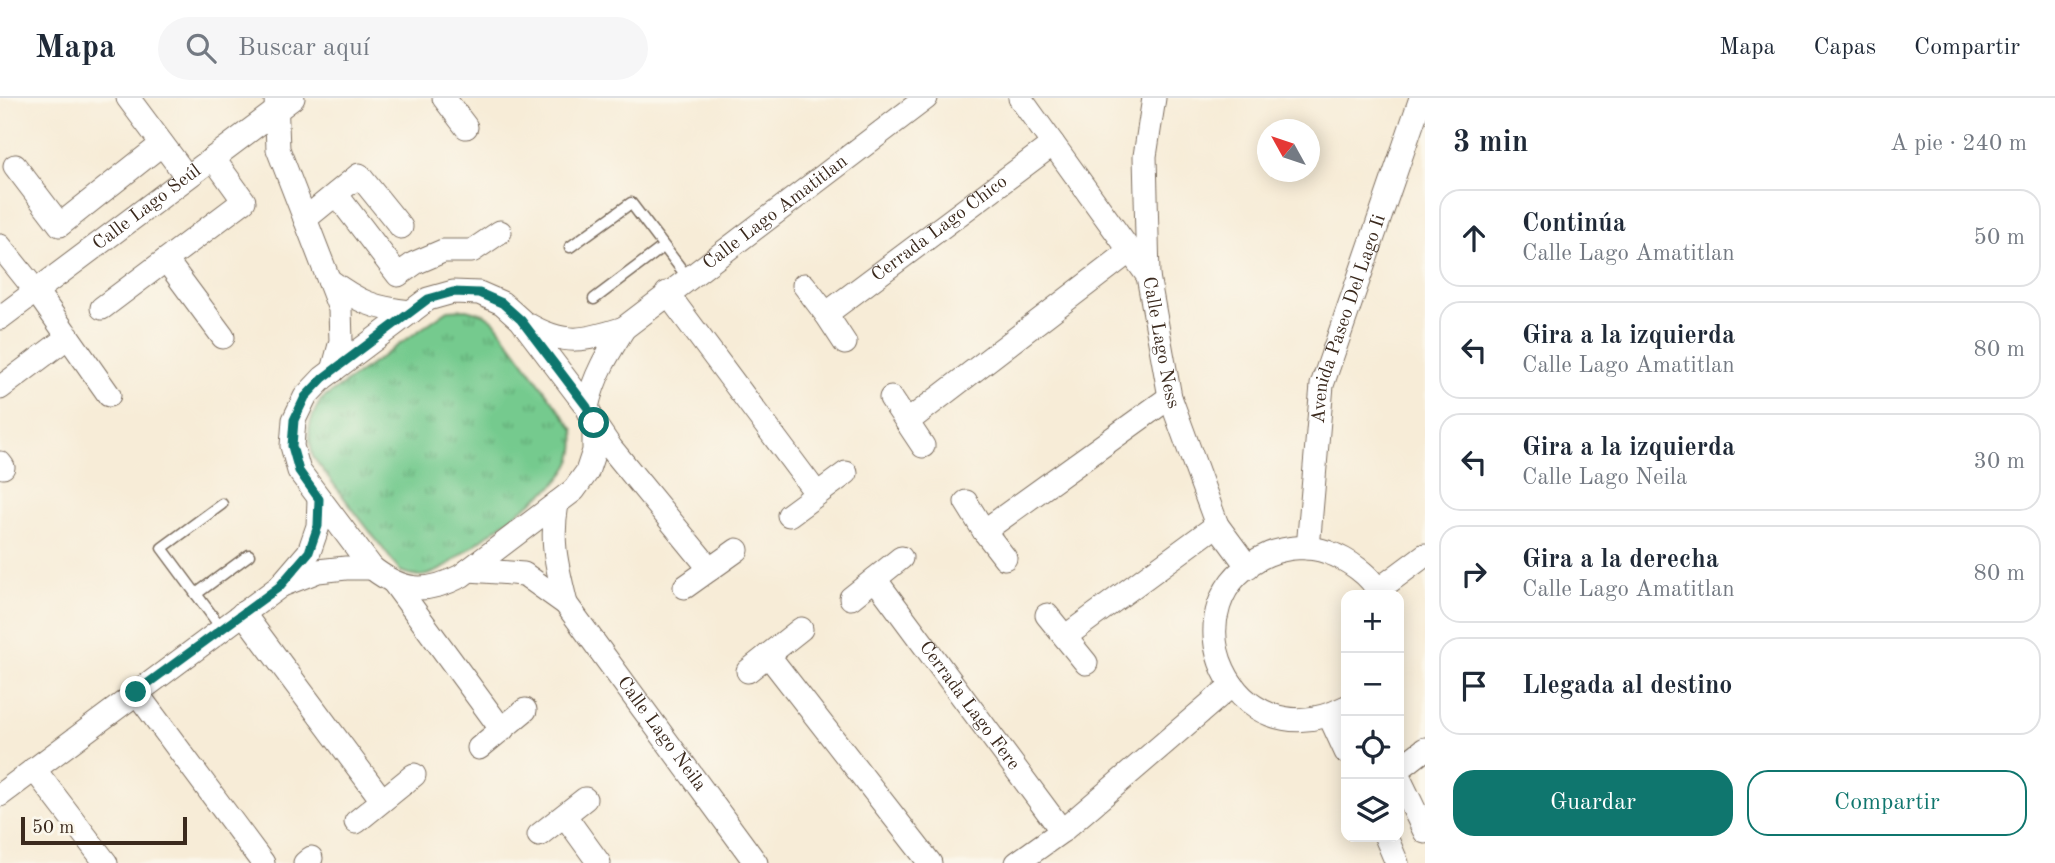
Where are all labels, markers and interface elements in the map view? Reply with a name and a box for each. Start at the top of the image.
search box [158,17,648,80]
icon: search [182,29,220,67]
text: Mapa [35,32,116,65]
text: Buscar aquí [238,35,370,61]
text: Mapa [1719,36,1775,60]
text: Capas [1813,36,1876,60]
text: Compartir [1914,36,2020,60]
north arrow [1257,119,1320,182]
text: 3 min [1453,128,1528,158]
text: A pie · 240 m [1890,132,2027,155]
street label: Calle Lago Amatitlan [700,152,851,274]
street label: Calle Lago Seúl [90,161,205,254]
street label: Cerrada Lago Chico [868,172,1011,286]
text: Continúa [1522,211,1626,237]
street label: Avenida Paseo Del Lago Ii [1309,212,1390,424]
icon: ahead [1455,219,1493,257]
text: 50 m [1974,226,2025,249]
text: Calle Lago Amatitlan [1522,242,1735,265]
street label: Calle Lago Ness [1139,275,1183,411]
text: Gira a la izquierda [1522,323,1735,349]
icon: left [1455,331,1493,369]
text: 80 m [1974,338,2025,361]
text: Calle Lago Amatitlan [1522,354,1735,377]
route start [578,407,609,438]
text: Gira a la izquierda [1522,435,1735,461]
icon: left [1455,443,1493,481]
text: 30 m [1974,450,2025,473]
text: Calle Lago Neila [1522,466,1687,489]
text: Gira a la derecha [1522,547,1719,573]
icon: right [1455,555,1493,593]
text: 80 m [1974,562,2025,585]
text: Calle Lago Amatitlan [1522,578,1735,601]
map controls [1341,590,1404,842]
button: + [1341,590,1404,653]
street label: Cerrada Lago Fere [915,638,1023,774]
button: − [1341,653,1404,716]
icon: arrive [1455,667,1493,705]
street label: Calle Lago Neila [613,673,710,795]
text: Llegada al destino [1522,673,1732,699]
route end [120,676,151,707]
button: locate [1341,716,1404,779]
button: Guardar [1453,770,1733,836]
button: Compartir [1747,770,2027,836]
button: layers [1341,779,1404,842]
scale bar [21,814,187,846]
text: 50 m [32,819,74,838]

